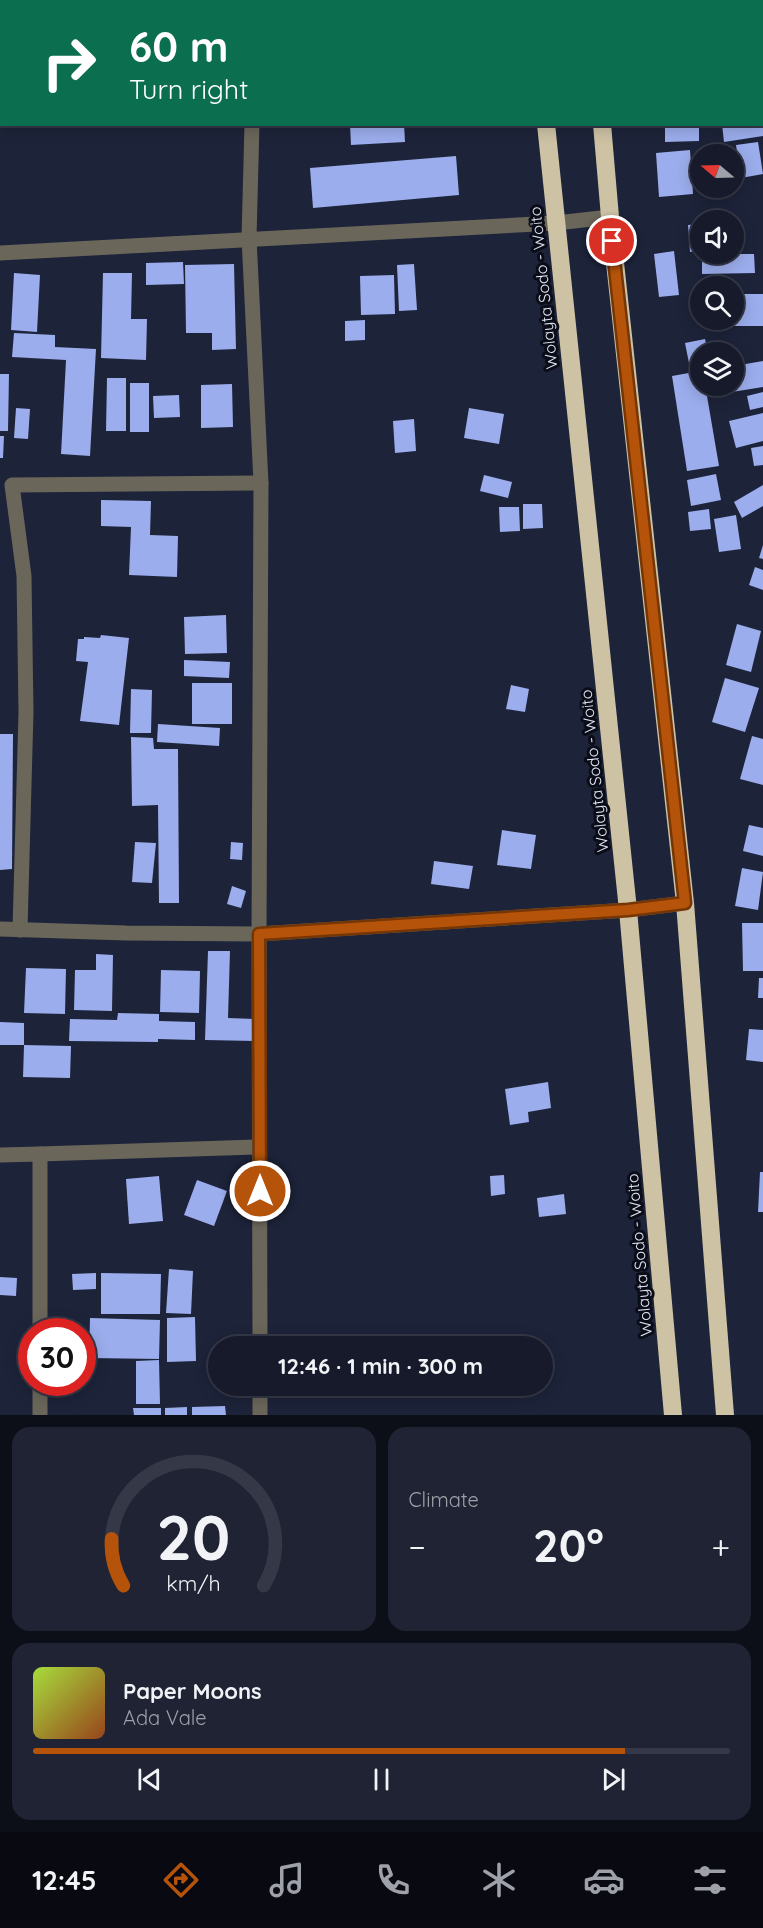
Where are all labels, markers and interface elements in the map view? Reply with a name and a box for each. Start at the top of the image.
text: 60 m [129,20,229,73]
icon: right [30,24,108,102]
text: Turn right [129,72,248,106]
north arrow [690,144,744,198]
map controls [690,144,744,396]
street label: Wolayta Sodo - Woito [525,206,561,370]
button: sound [690,210,744,264]
pin [586,215,637,266]
icon: arrive [595,224,628,257]
button: search [690,276,744,330]
button: layers [690,342,744,396]
street label: Wolayta Sodo - Woito [576,689,612,853]
position arrow [228,1159,292,1223]
street label: Wolayta Sodo - Woito [622,1173,656,1337]
speed limit sign: 30 [18,1318,96,1396]
text: 12:46 · 1 min · 300 m [278,1352,483,1380]
text: Climate [409,1487,479,1512]
text: 20 [157,1498,231,1576]
text: 20° [533,1517,604,1573]
text: − [409,1526,426,1567]
text: + [711,1526,730,1567]
text: km/h [167,1570,221,1596]
text: Paper Moons [123,1677,262,1705]
text: Ada Vale [123,1705,207,1730]
icon: previous [133,1763,166,1796]
icon: pause [365,1763,398,1796]
icon: next [597,1763,630,1796]
icon: directions [160,1859,202,1901]
icon: music [266,1859,308,1901]
icon: phone [372,1859,414,1901]
icon: climate [478,1859,520,1901]
icon: car [583,1859,625,1901]
icon: filters [689,1859,731,1901]
text: 12:45 [32,1863,97,1897]

